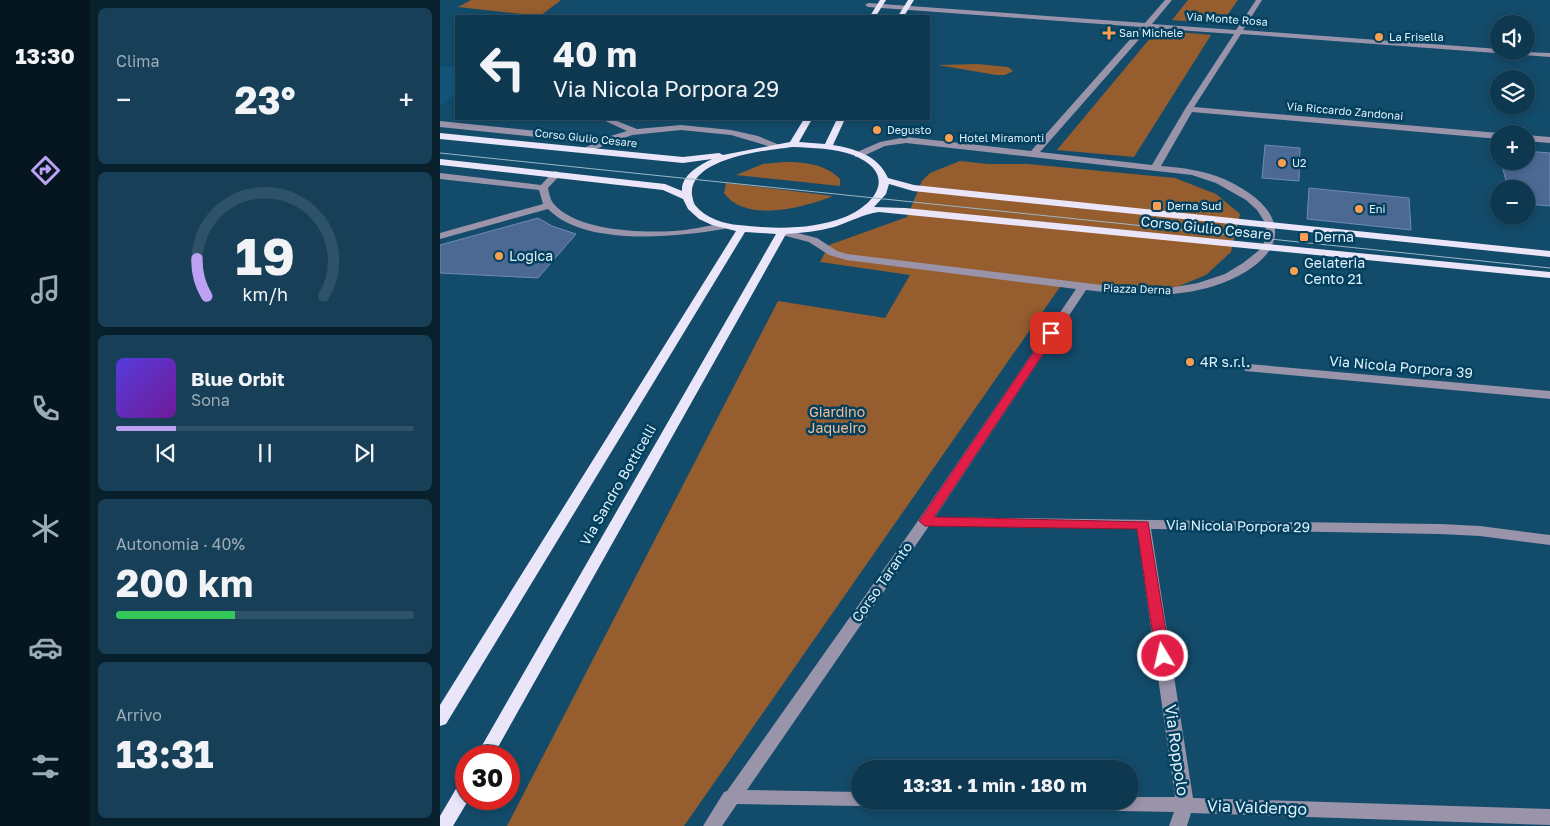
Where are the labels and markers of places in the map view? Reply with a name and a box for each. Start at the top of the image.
place label: San Michele [1119,26,1183,39]
marker: San Michele [1103,27,1115,39]
place label: La Frisella [1389,30,1444,43]
marker: La Frisella [1373,31,1385,43]
place label: Degusto [887,123,932,136]
marker: Degusto [871,124,883,136]
place label: Hotel Miramonti [959,131,1044,144]
marker: Hotel Miramonti [943,132,955,144]
place label: U2 [1292,156,1306,169]
marker: U2 [1276,157,1288,169]
place label: Derna Sud [1167,199,1222,212]
marker: Derna Sud [1151,200,1163,212]
place label: Eni [1369,202,1385,215]
marker: Eni [1353,203,1365,215]
place label: Derna [1314,228,1354,245]
marker: Derna [1298,231,1310,243]
place label: Logica [509,247,553,264]
marker: Logica [493,250,505,262]
place label: Gelateria Cento 21 [1304,254,1365,287]
marker: Gelateria Cento 21 [1288,265,1300,277]
pin [1030,312,1072,354]
place label: 4R s.r.l. [1200,353,1250,370]
marker: 4R s.r.l. [1184,356,1196,368]

